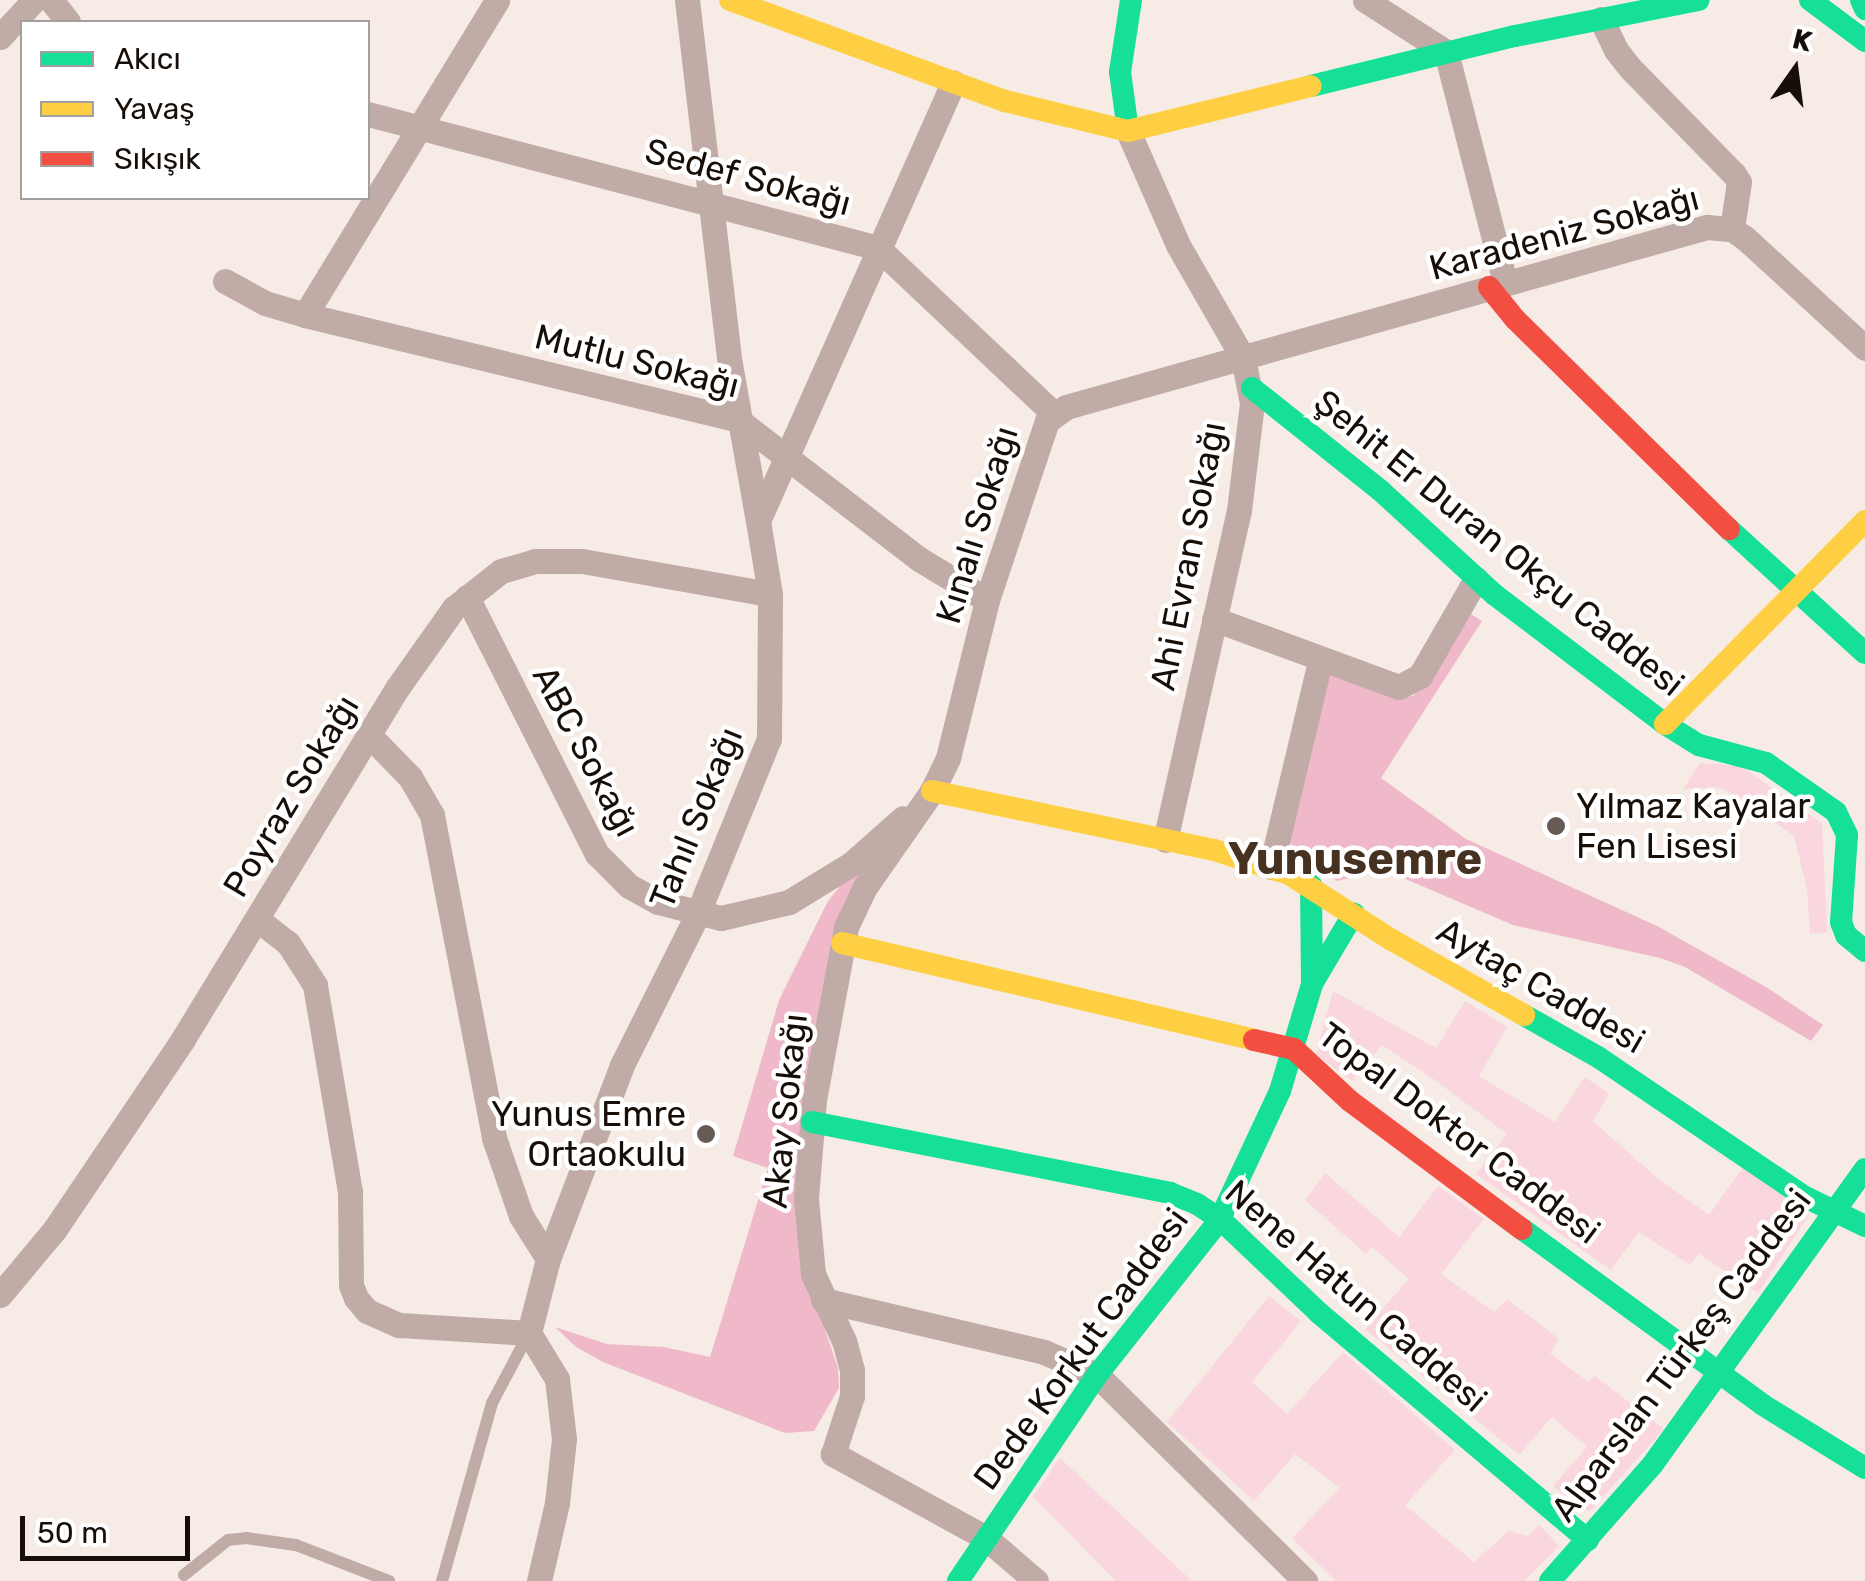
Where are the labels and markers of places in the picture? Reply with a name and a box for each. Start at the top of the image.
place label: Yılmaz Kayalar Fen Lisesi [1576,785,1811,867]
marker: Yılmaz Kayalar Fen Lisesi [1545,815,1567,837]
place label: Yunus Emre Ortaokulu [491,1093,686,1175]
marker: Yunus Emre Ortaokulu [695,1123,717,1145]

